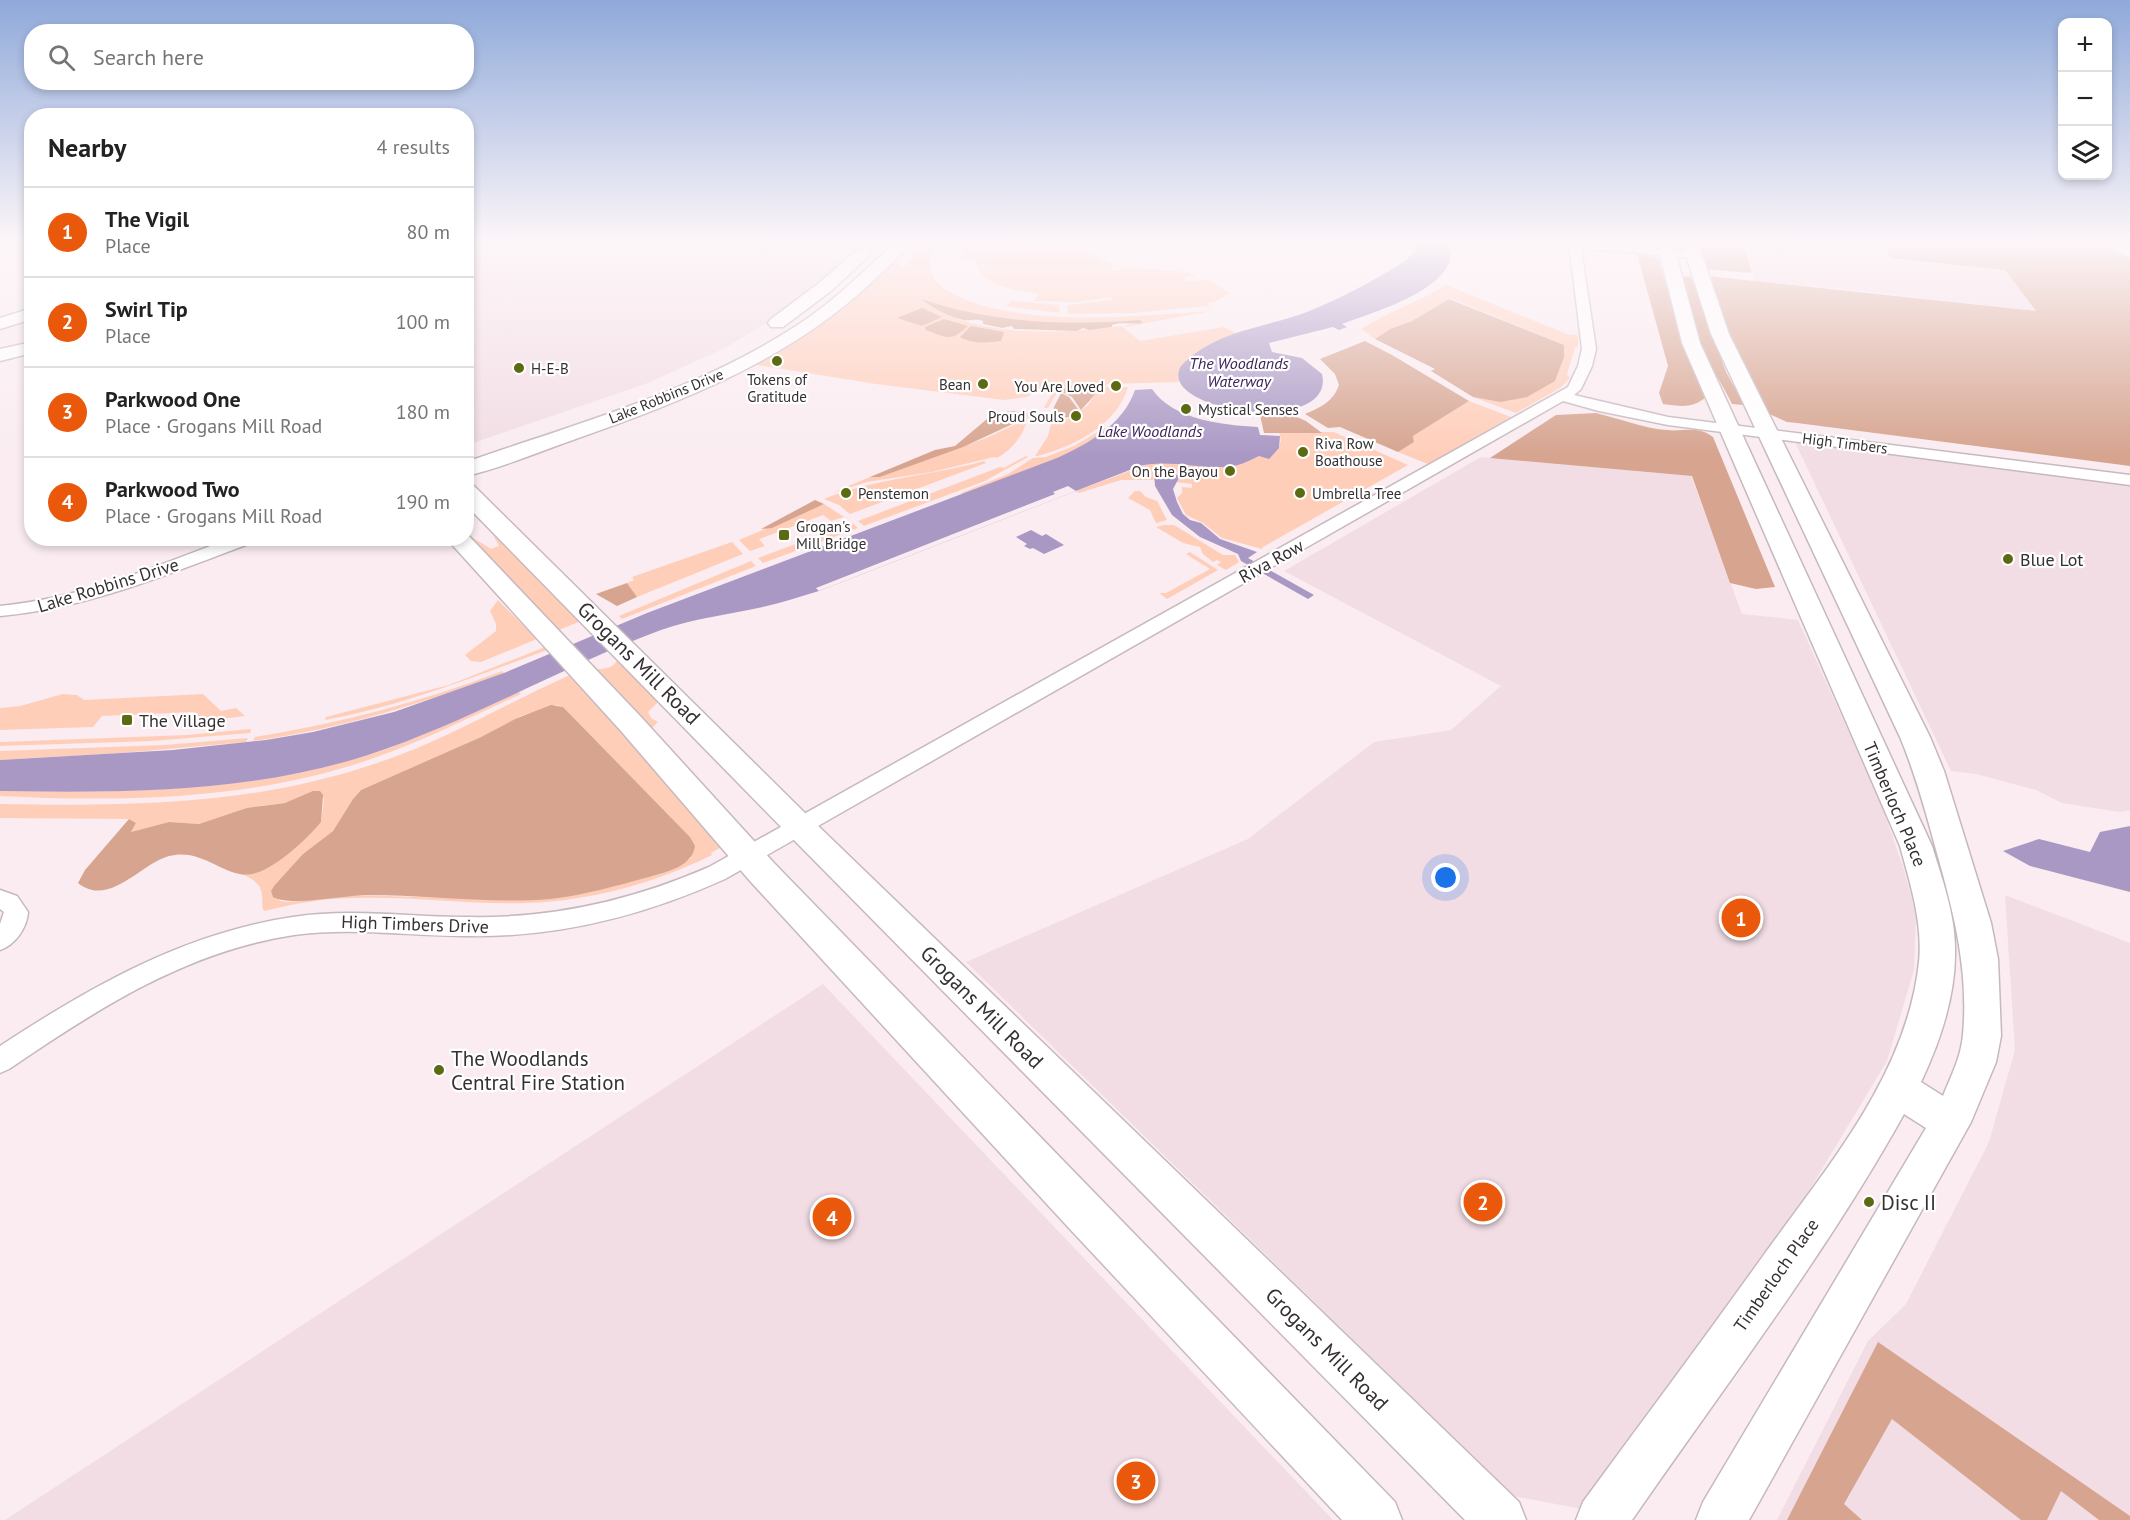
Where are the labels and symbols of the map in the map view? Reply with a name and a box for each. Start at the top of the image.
water label: The Woodlands Waterway [1189,353,1289,391]
marker: Tokens of Gratitude [770,354,784,368]
place label: H-E-B [531,359,569,378]
marker: H-E-B [512,361,526,375]
street label: Lake Robbins Drive [606,364,726,428]
place label: Tokens of Gratitude [747,370,808,406]
place label: Bean [939,375,971,394]
marker: Bean [976,377,990,391]
place label: You Are Loved [1014,377,1104,396]
marker: You Are Loved [1109,379,1123,393]
place label: Mystical Senses [1198,400,1299,419]
marker: Mystical Senses [1179,402,1193,416]
place label: Proud Souls [988,407,1064,426]
marker: Proud Souls [1069,409,1083,423]
water label: Lake Woodlands [1098,421,1203,441]
street label: High Timbers [1801,428,1889,458]
place label: Riva Row Boathouse [1315,434,1383,470]
marker: Riva Row Boathouse [1296,445,1310,459]
place label: On the Bayou [1131,462,1218,481]
marker: On the Bayou [1223,464,1237,478]
place label: Penstemon [858,484,929,503]
place label: Umbrella Tree [1312,484,1401,503]
marker: Penstemon [839,486,853,500]
marker: Umbrella Tree [1293,486,1307,500]
place label: Grogan's Mill Bridge [796,517,866,553]
marker: Grogan's Mill Bridge [777,528,791,542]
street label: Riva Row [1235,533,1308,588]
place label: Blue Lot [2020,548,2083,571]
marker: Blue Lot [2001,552,2015,566]
street label: Lake Robbins Drive [35,553,181,617]
street label: Grogans Mill Road [572,596,706,730]
place label: The Village [139,709,226,732]
marker: The Village [120,713,134,727]
street label: Timberloch Place [1858,738,1932,870]
your location [1431,863,1460,892]
pin: 1 [1722,896,1760,940]
street label: High Timbers Drive [341,910,489,938]
street label: Grogans Mill Road [915,940,1049,1074]
place label: The Woodlands Central Fire Station [451,1045,625,1096]
marker: The Woodlands Central Fire Station [432,1063,446,1077]
pin: 2 [1464,1180,1502,1224]
place label: Disc II [1881,1189,1936,1216]
pin: 4 [812,1194,852,1240]
marker: Disc II [1862,1195,1876,1209]
street label: Timberloch Place [1728,1214,1824,1336]
street label: Grogans Mill Road [1260,1282,1394,1416]
pin: 3 [1116,1458,1156,1504]

